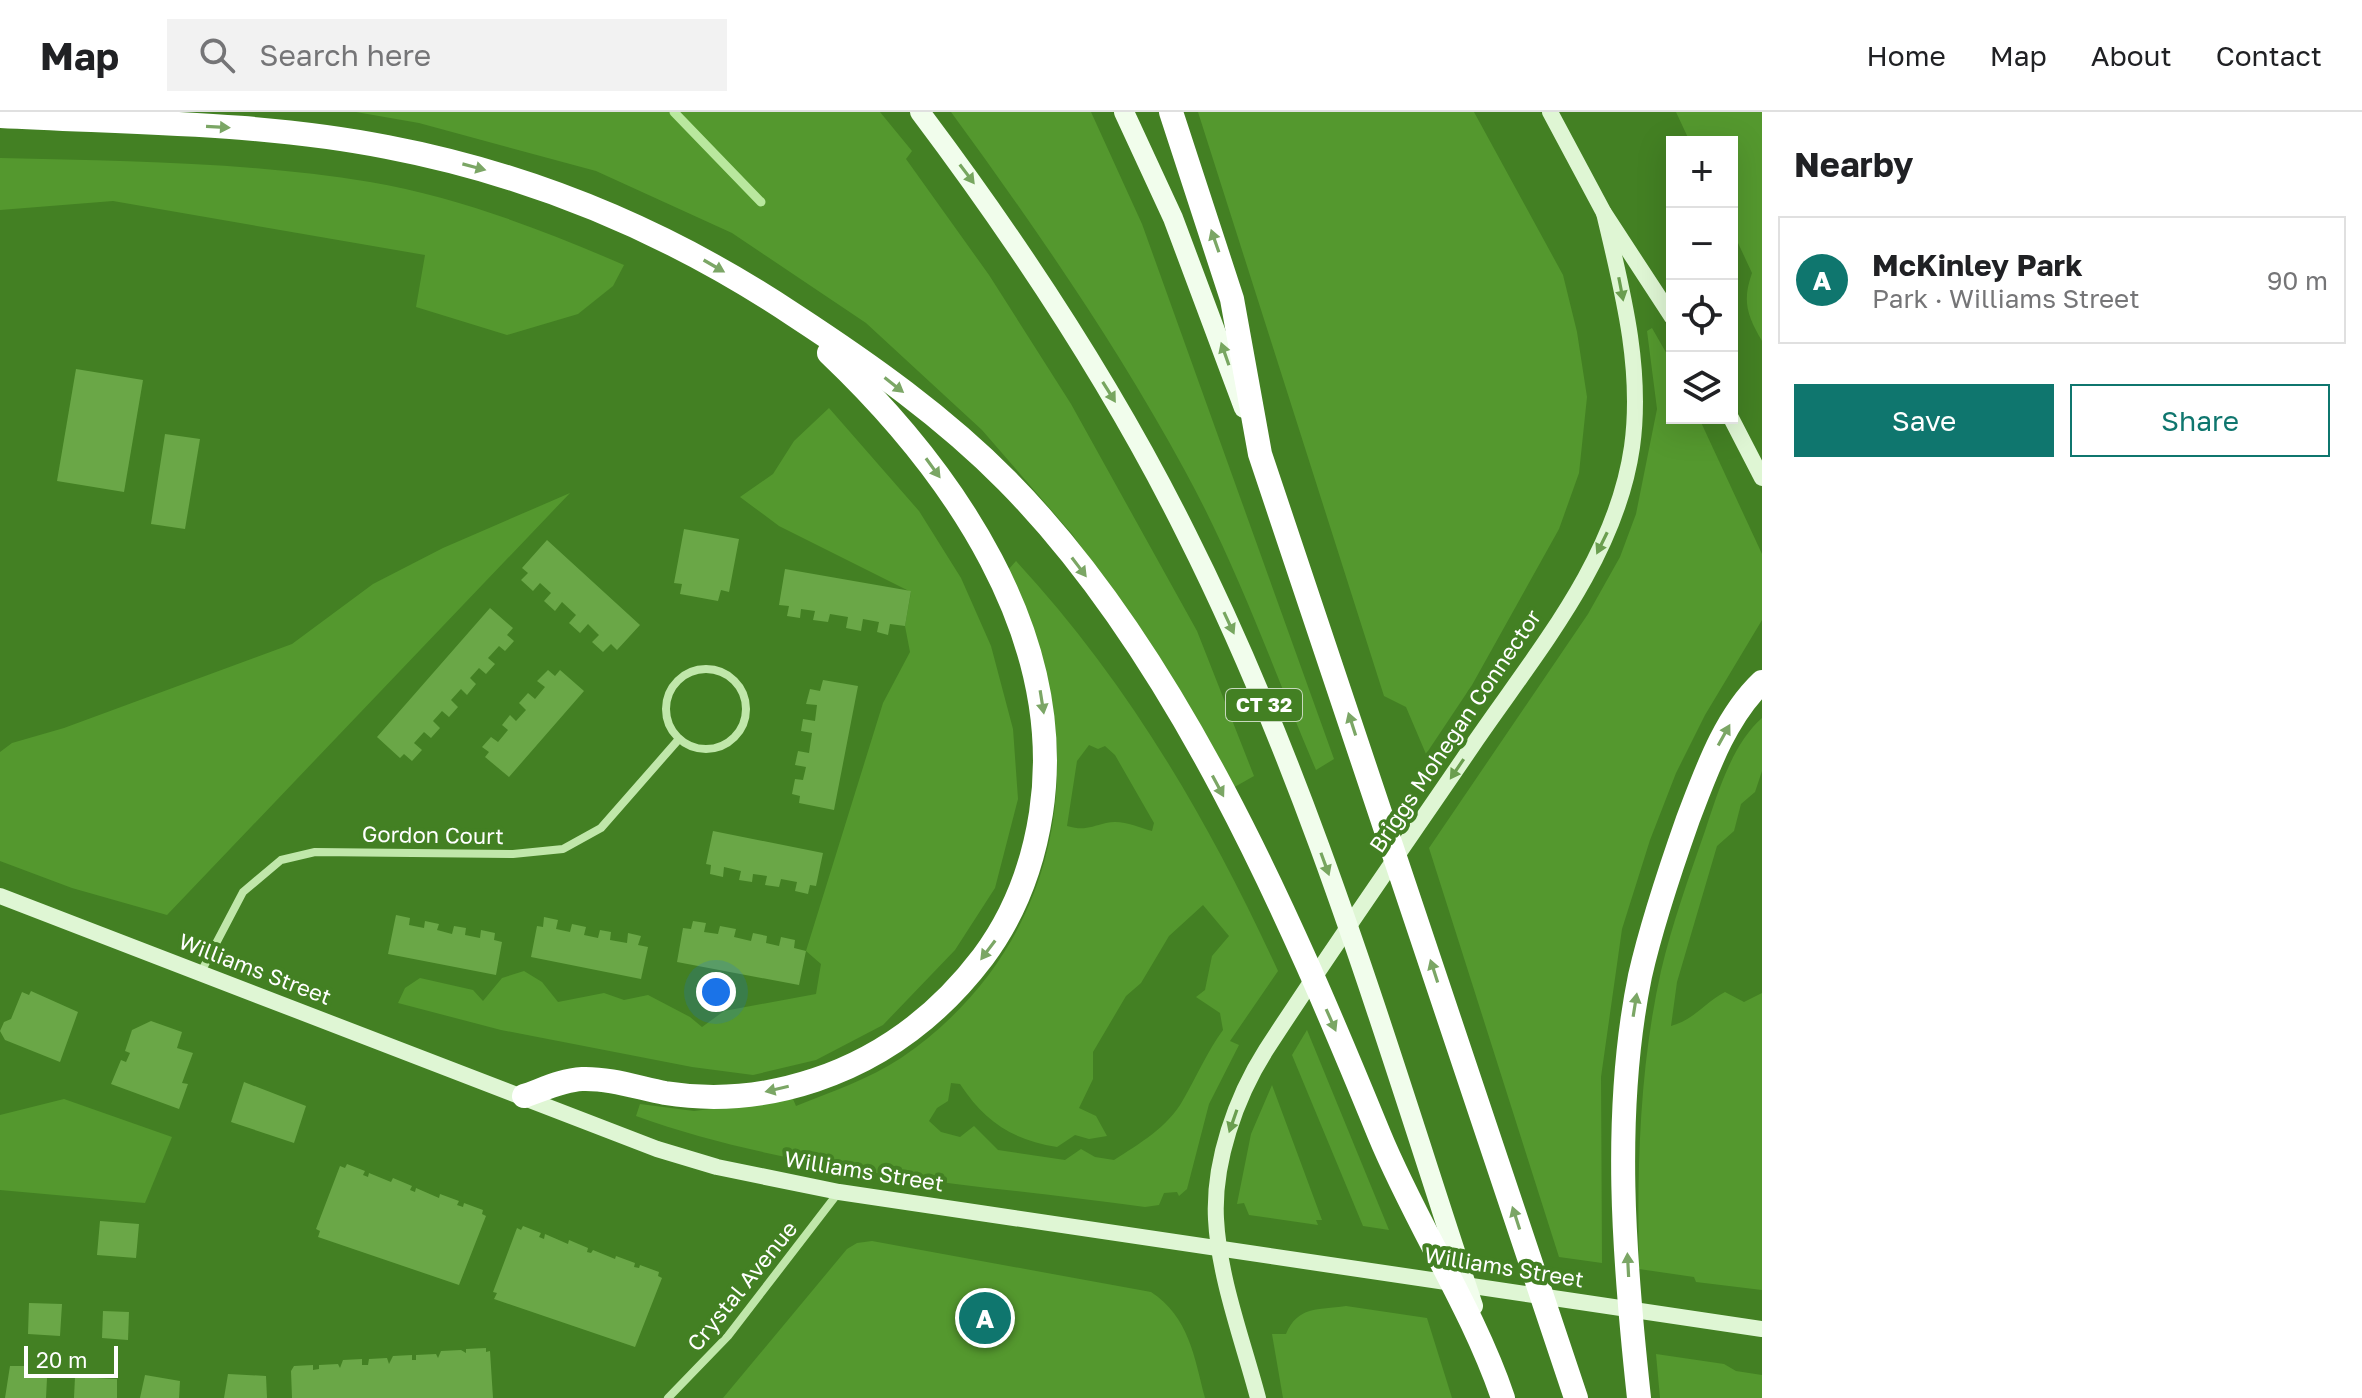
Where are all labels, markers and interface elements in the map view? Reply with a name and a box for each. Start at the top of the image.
search box [167,19,727,91]
text: Map [40,33,119,78]
icon: search [195,33,239,77]
text: Search here [259,37,431,73]
text: Home [1867,39,1946,72]
text: Map [1990,39,2047,72]
text: About [2091,39,2172,72]
text: Contact [2216,39,2322,72]
one-way arrow [206,121,231,134]
map controls [1666,136,1738,424]
button: + [1666,136,1738,208]
text: Nearby [1794,144,1914,184]
one-way arrow [463,161,487,174]
one-way arrow [959,164,975,185]
button: − [1666,208,1738,280]
one-way arrow [1208,229,1220,253]
text: McKinley Park [1872,247,2083,283]
one-way arrow [703,259,725,273]
text: A [1813,265,1831,296]
text: 90 m [2267,265,2328,296]
one-way arrow [1616,277,1628,302]
button: locate [1666,280,1738,352]
text: Park · Williams Street [1872,283,2140,314]
one-way arrow [1218,341,1230,365]
button: layers [1666,352,1738,424]
one-way arrow [884,377,905,393]
one-way arrow [1102,381,1116,403]
button: Save [1794,384,2054,457]
button: Share [2070,384,2330,457]
one-way arrow [925,458,941,478]
one-way arrow [1596,532,1609,555]
one-way arrow [1071,557,1087,577]
street label: Briggs Mohegan Connector [1363,604,1546,857]
one-way arrow [1222,611,1235,635]
road number: CT 32 [1226,689,1302,721]
one-way arrow [1036,690,1048,715]
one-way arrow [1345,712,1358,736]
one-way arrow [1717,724,1731,746]
one-way arrow [1449,758,1464,779]
one-way arrow [1211,775,1225,797]
street label: Gordon Court [362,820,504,849]
one-way arrow [1319,852,1331,876]
street label: Williams Street [175,927,335,1010]
one-way arrow [980,940,996,960]
one-way arrow [1428,959,1440,983]
your location [696,972,736,1012]
one-way arrow [1630,992,1642,1017]
one-way arrow [1324,1008,1338,1032]
one-way arrow [764,1084,789,1096]
one-way arrow [1227,1109,1239,1133]
street label: Williams Street [782,1145,946,1196]
one-way arrow [1510,1205,1522,1229]
street label: Crystal Avenue [681,1215,802,1356]
street label: Williams Street [1422,1241,1586,1292]
one-way arrow [1621,1251,1634,1277]
pin: A [959,1288,1011,1348]
scale bar [24,1342,118,1378]
text: 20 m [36,1346,87,1373]

